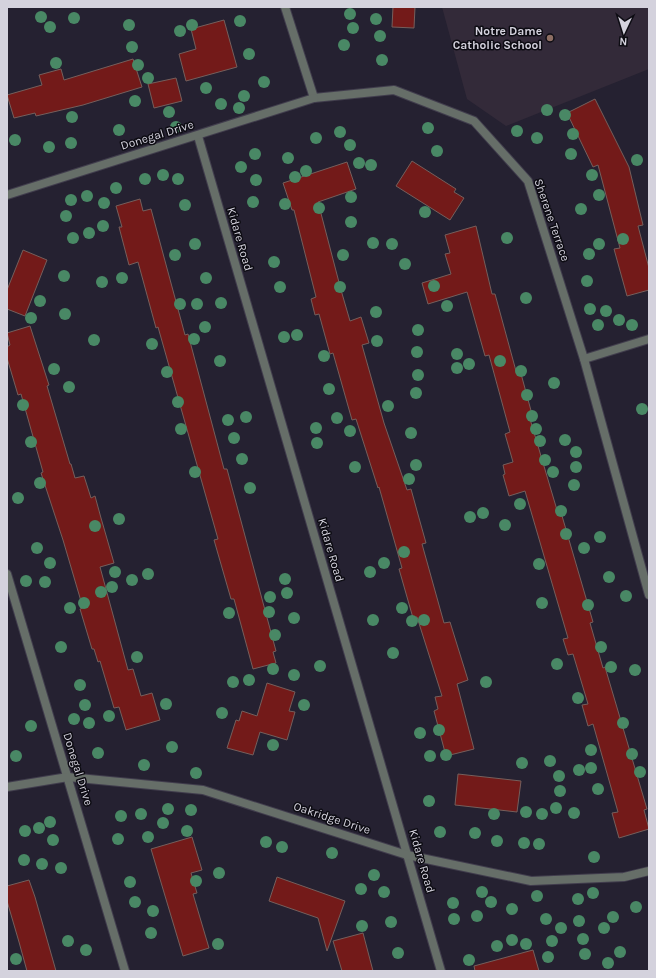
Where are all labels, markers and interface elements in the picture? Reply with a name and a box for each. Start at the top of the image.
north arrow [604,12,644,52]
place label: Notre Dame Catholic School [453,24,542,52]
marker: Notre Dame Catholic School [545,33,555,43]
text: N [619,35,628,48]
street label: Donegal Drive [119,117,195,153]
street label: Sherene Terrace [531,177,573,263]
street label: Kidare Road [224,206,256,272]
street label: Kidare Road [315,517,347,583]
street label: Donegal Drive [60,731,96,807]
street label: Oakridge Drive [292,799,372,837]
street label: Kidare Road [406,828,438,894]

